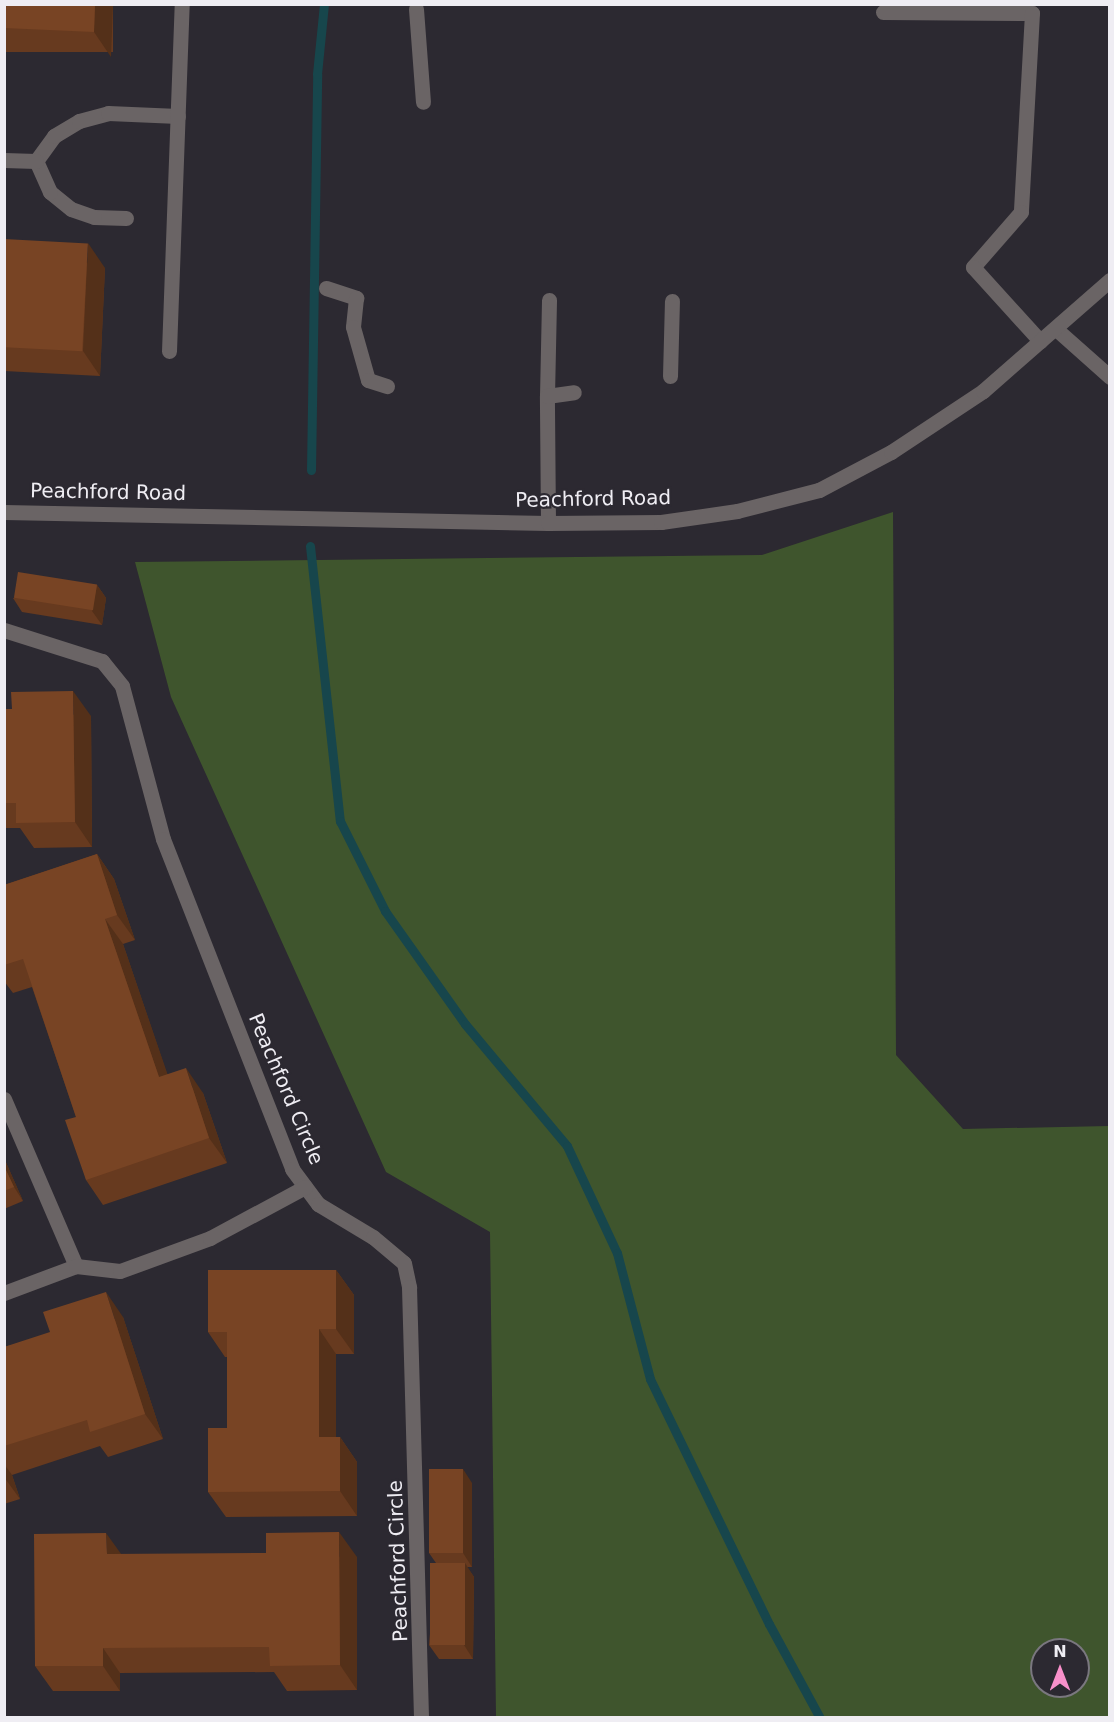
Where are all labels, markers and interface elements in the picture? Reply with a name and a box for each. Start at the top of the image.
street label: Peachford Road [30,479,186,505]
street label: Peachford Road [515,486,671,512]
street label: Peachford Circle [243,1010,329,1168]
street label: Peachford Circle [383,1480,413,1642]
north arrow [1030,1638,1090,1698]
text: N [1053,1642,1067,1661]

